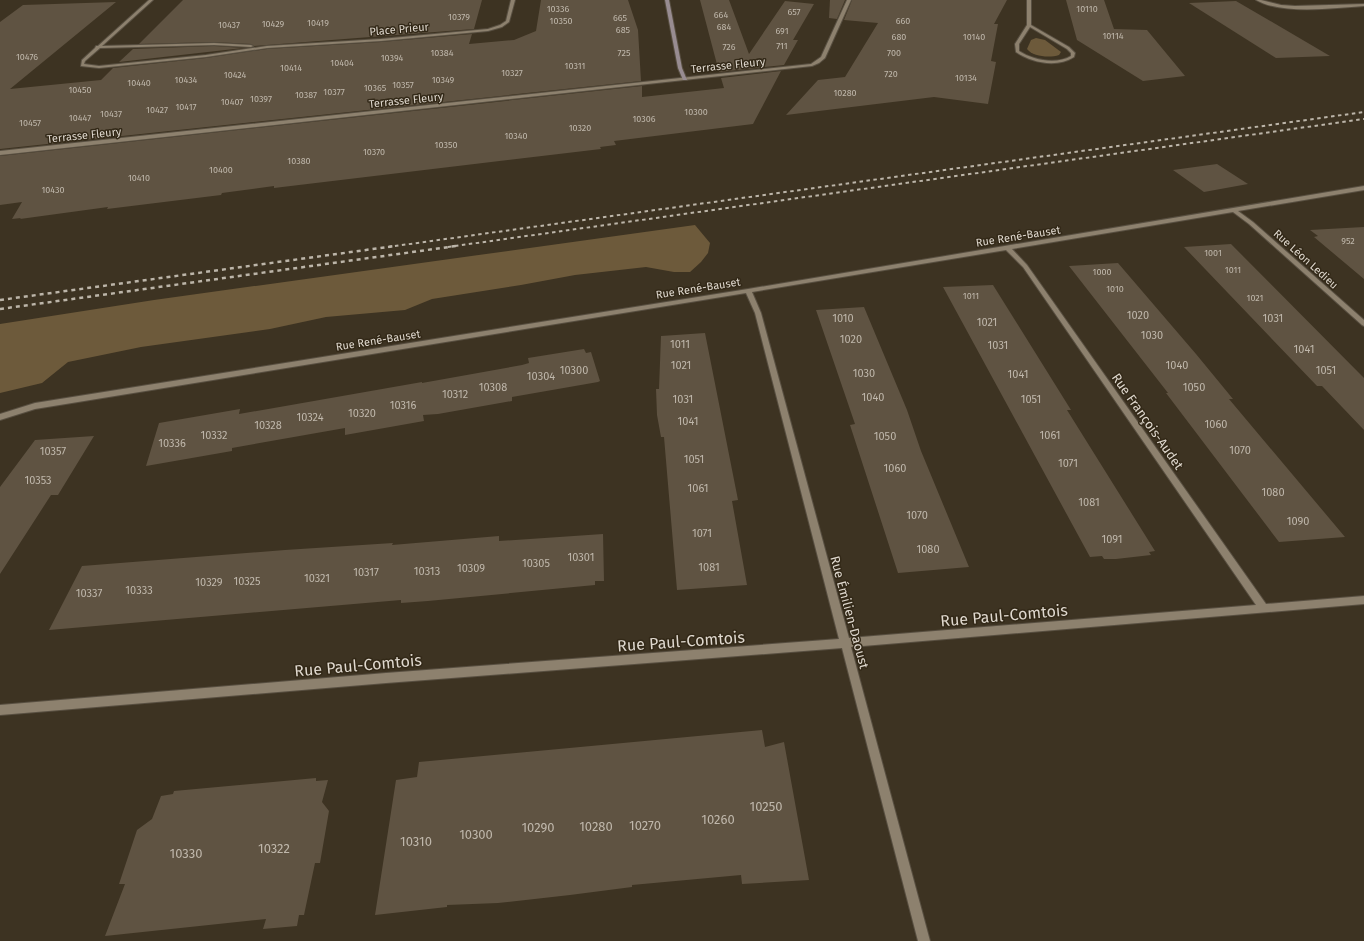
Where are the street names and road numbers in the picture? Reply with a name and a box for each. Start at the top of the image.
street label: Place Prieur [369,20,430,39]
street label: Terrasse Fleury [690,55,766,76]
street label: Terrasse Fleury [368,90,444,111]
street label: Terrasse Fleury [46,125,122,146]
street label: Rue René-Bauset [975,223,1061,250]
street label: Rue Léon Ledieu [1271,227,1341,292]
street label: Rue René-Bauset [655,275,741,302]
street label: Rue René-Bauset [335,327,421,354]
street label: Rue François-Audet [1109,370,1187,473]
street label: Rue Émilien-Daoust [827,554,872,671]
street label: Rue Paul-Comtois [939,600,1069,631]
street label: Rue Paul-Comtois [617,628,746,655]
street label: Rue Paul-Comtois [293,650,423,681]

